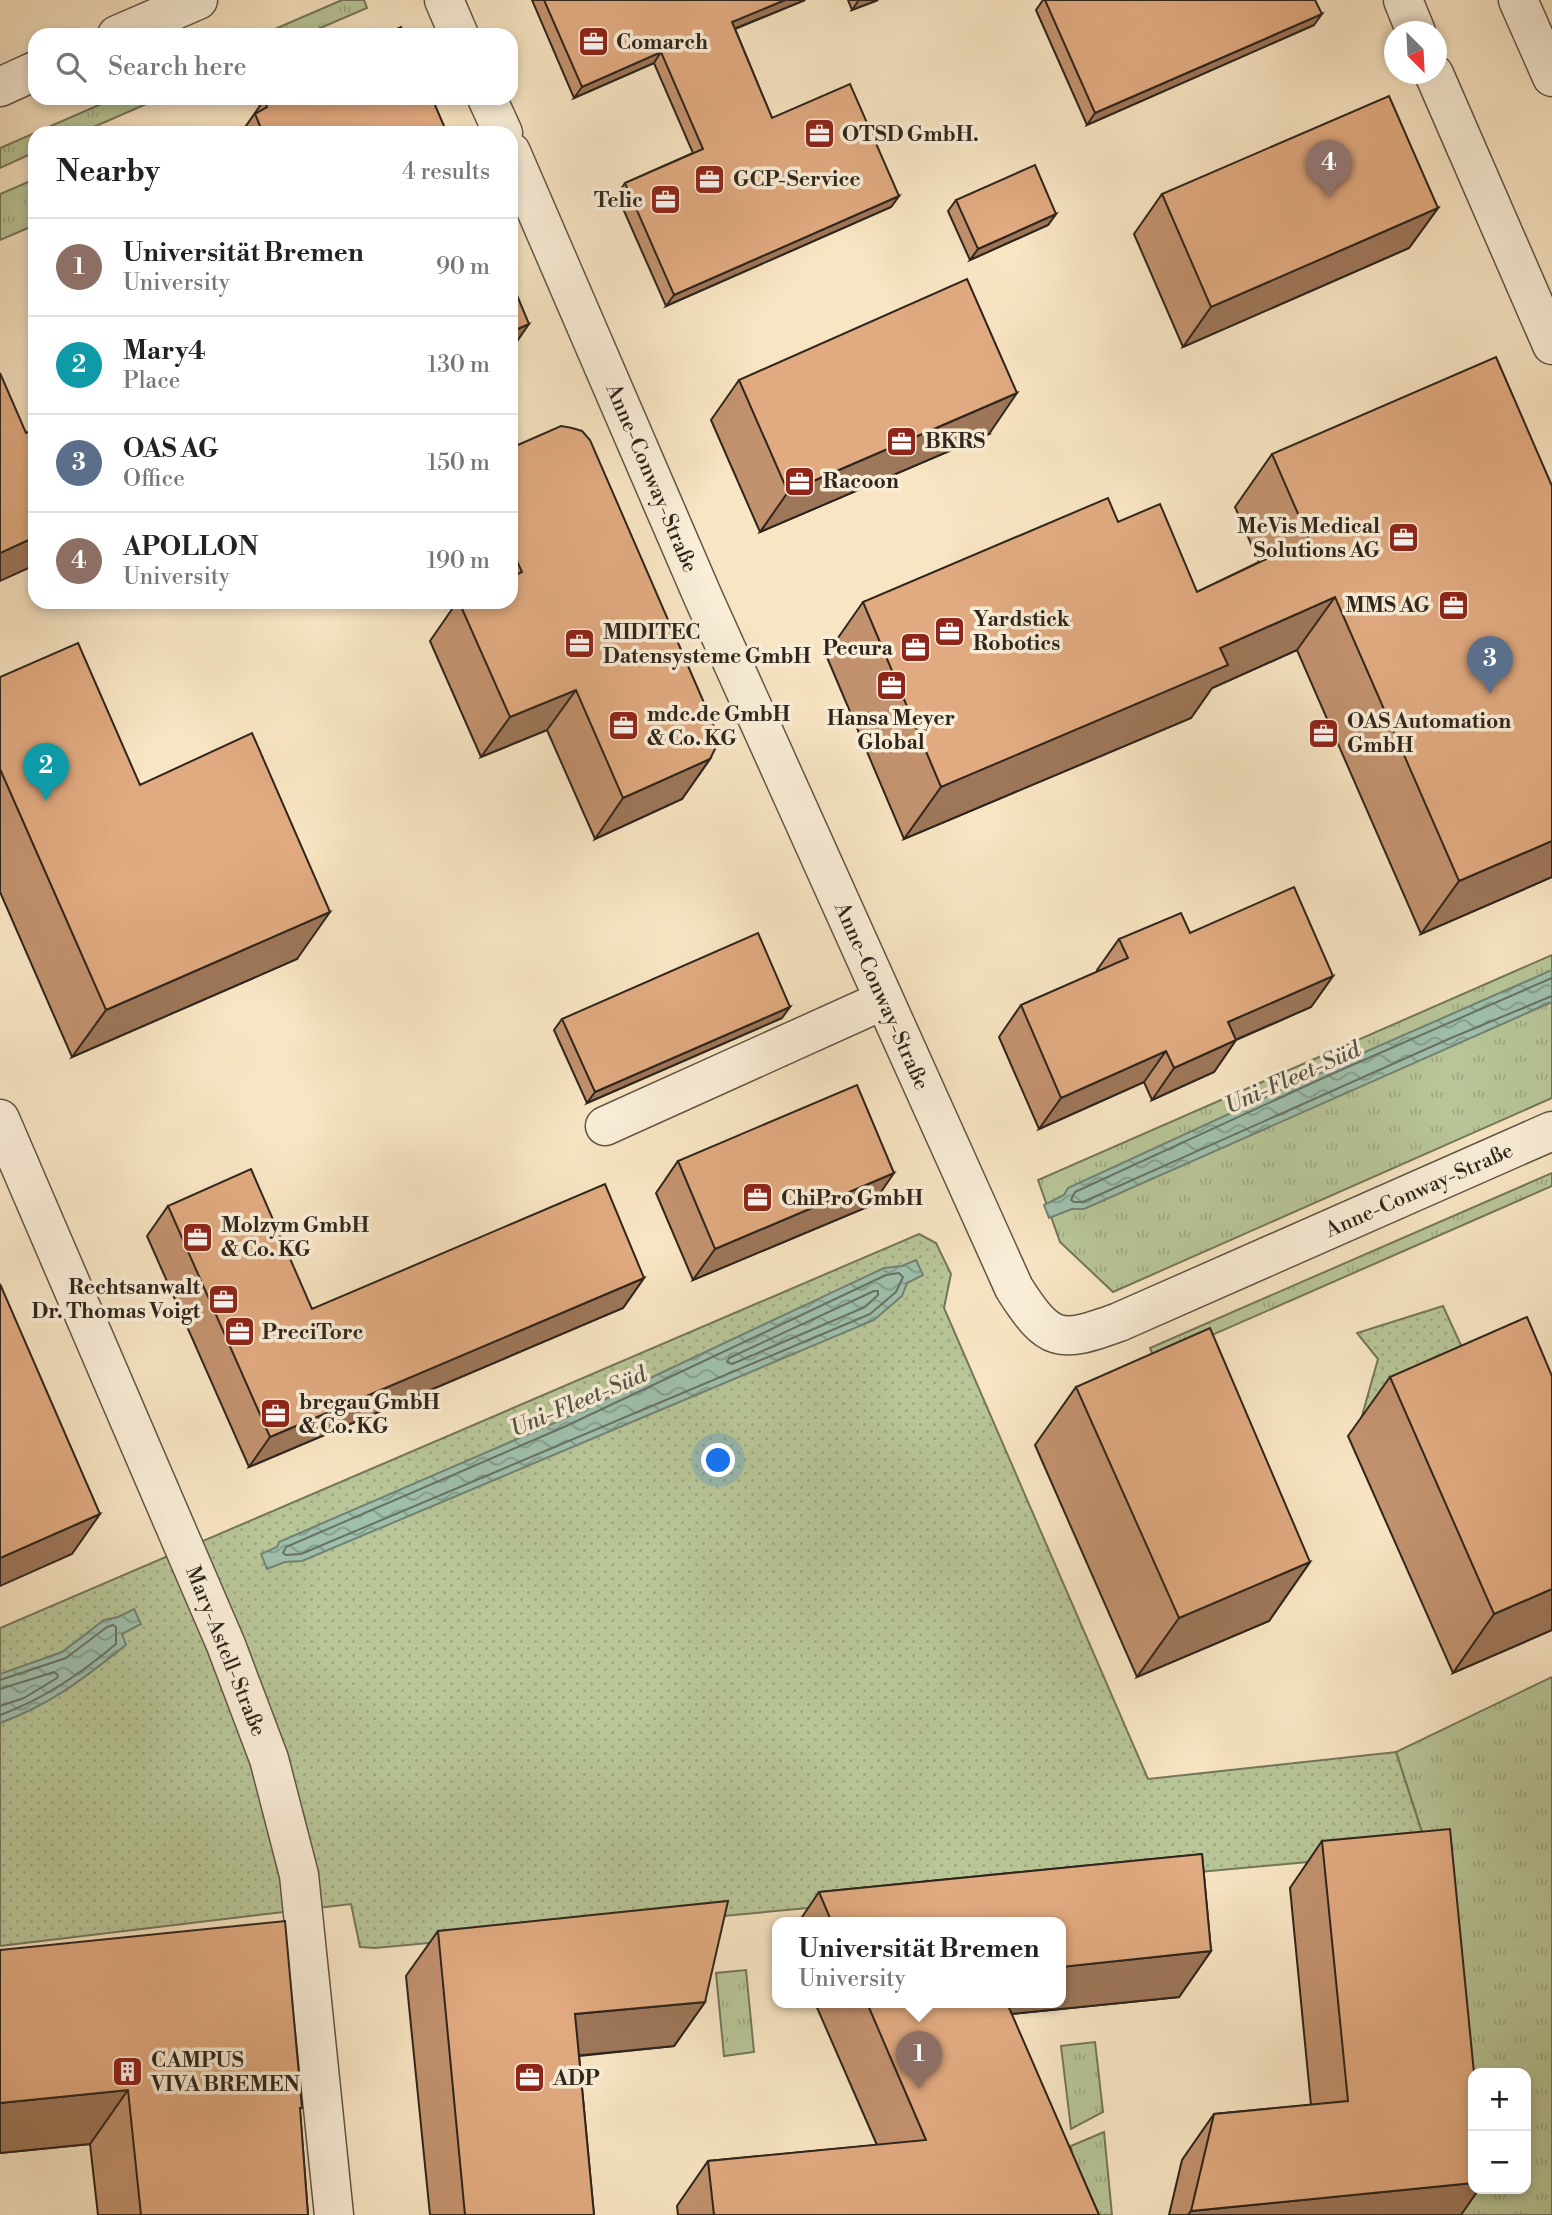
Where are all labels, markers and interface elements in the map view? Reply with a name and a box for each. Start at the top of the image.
north arrow [1384,21,1447,84]
office icon: Comarch [576,25,610,59]
search box [28,28,518,105]
place label: Comarch [616,30,708,56]
icon: search [52,48,90,86]
text: Search here [108,51,247,83]
office icon: OTSD GmbH. [802,117,836,151]
place label: OTSD GmbH. [842,122,979,148]
pin: 4 [1306,140,1352,198]
text: Nearby [56,153,160,191]
text: 4 results [402,158,490,186]
office icon: GCP-Service [693,162,727,196]
place label: GCP-Service [733,167,861,193]
office icon: Telic [649,183,683,217]
place label: Telic [594,188,643,214]
text: Universität Bremen [123,237,364,269]
text: 1 [73,253,85,281]
text: 90 m [436,253,490,281]
text: University [123,269,230,297]
text: Mary4 [123,335,206,367]
text: 2 [72,351,86,379]
text: 130 m [427,351,490,379]
text: Place [123,367,180,395]
street label: Anne-Conway-Straße [599,379,703,577]
office icon: BKRS [885,424,919,458]
place label: BKRS [925,429,985,455]
text: OAS AG [123,433,218,465]
text: 3 [72,449,86,477]
text: 150 m [427,449,490,477]
office icon: Racoon [783,464,817,498]
text: Office [123,465,185,493]
place label: Racoon [823,469,899,495]
place label: MeVis Medical Solutions AG [1237,514,1380,564]
office icon: MeVis Medical Solutions AG [1386,521,1420,555]
text: APOLLON [123,531,259,563]
text: 4 [71,547,87,575]
text: 190 m [427,547,490,575]
text: University [123,563,230,591]
office icon: MMS AG [1436,588,1470,622]
place label: MMS AG [1345,593,1430,619]
place label: Yardstick Robotics [973,607,1071,657]
office icon: Yardstick Robotics [933,614,967,648]
place label: MIDITEC Datensysteme GmbH [603,620,812,670]
office icon: MIDITEC Datensysteme GmbH [563,627,597,661]
office icon: Pecura [899,631,933,665]
place label: Pecura [823,636,894,662]
pin: 3 [1467,636,1513,694]
office icon: Hansa Meyer Global [874,669,908,703]
place label: mdc.de GmbH & Co. KG [647,702,791,752]
place label: Hansa Meyer Global [827,706,955,756]
office icon: mdc.de GmbH & Co. KG [607,709,641,743]
place label: OAS Automation GmbH [1347,709,1511,759]
office icon: OAS Automation GmbH [1307,716,1341,750]
pin: 2 [23,743,69,801]
street label: Anne-Conway-Straße [828,898,934,1094]
water label: Uni-Fleet-Süd [1220,1035,1365,1120]
street label: Anne-Conway-Straße [1321,1138,1517,1244]
office icon: ChiPro GmbH [741,1181,775,1215]
place label: ChiPro GmbH [781,1186,924,1212]
place label: Molzym GmbH & Co. KG [221,1213,370,1263]
office icon: Molzym GmbH & Co. KG [181,1220,215,1254]
place label: Rechtsanwalt Dr. Thomas Voigt [31,1275,201,1325]
office icon: Rechtsanwalt Dr. Thomas Voigt [206,1282,240,1316]
office icon: PreciTorc [222,1315,256,1349]
place label: PreciTorc [262,1320,363,1346]
water label: Uni-Fleet-Süd [506,1360,652,1443]
place label: bregau GmbH & Co. KG [299,1390,441,1440]
office icon: bregau GmbH & Co. KG [259,1397,293,1431]
your location [701,1443,735,1477]
street label: Mary-Astell-Straße [179,1562,271,1740]
popup [772,1917,1066,2008]
text: Universität Bremen [799,1933,1039,1965]
text: University [799,1965,906,1993]
pin: 1 [896,2031,942,2089]
place label: CAMPUS VIVA BREMEN [150,2048,300,2098]
building icon: CAMPUS VIVA BREMEN [111,2055,145,2089]
office icon: ADP [513,2061,547,2095]
place label: ADP [552,2066,600,2092]
map controls [1468,2068,1531,2194]
button: + [1468,2068,1531,2131]
button: − [1468,2131,1531,2194]

